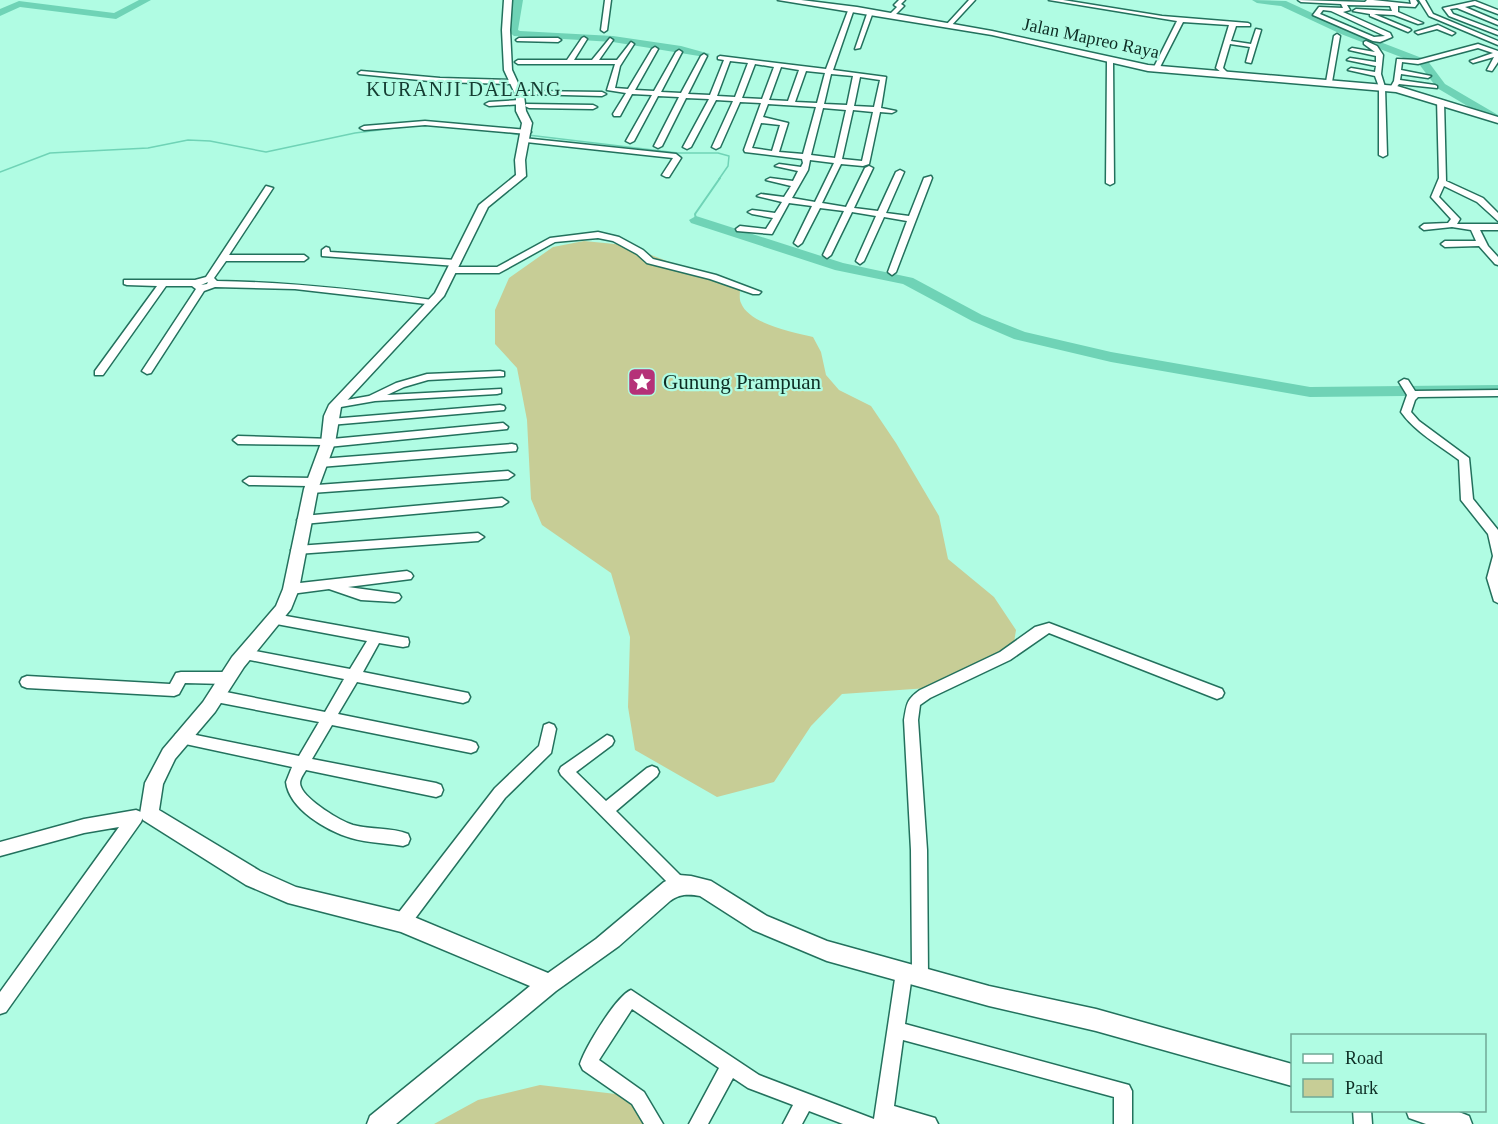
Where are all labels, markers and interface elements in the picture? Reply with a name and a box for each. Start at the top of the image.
street label: Jalan Mapreo Raya [1021,14,1161,62]
district label: KURANJI DALANG [366,78,562,100]
place icon: Gunung Prampuan [626,366,658,398]
place label: Gunung Prampuan [663,370,822,394]
legend [1291,1034,1486,1112]
text: Road [1345,1048,1383,1068]
text: Park [1345,1078,1378,1098]

